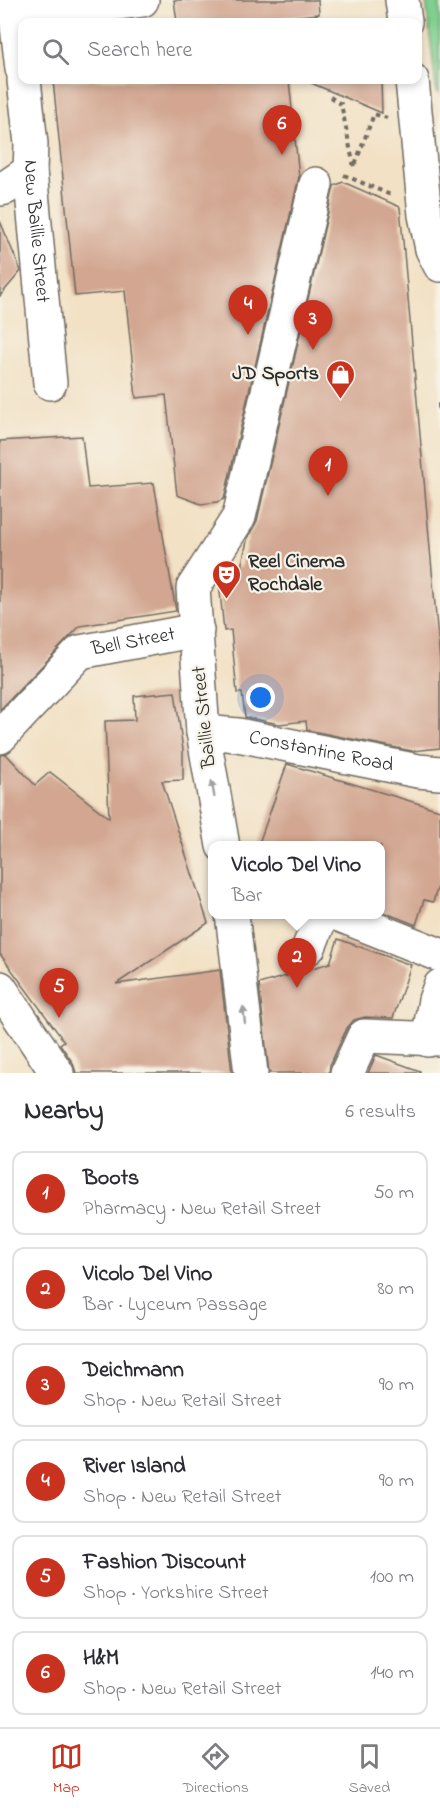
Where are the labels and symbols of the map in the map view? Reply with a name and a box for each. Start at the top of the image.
pin: 6 [262,106,302,155]
street label: New Baillie Street [15,159,57,304]
pin: 4 [228,286,268,335]
pin: 3 [294,300,332,350]
shop icon: JD Sports [324,358,356,400]
place label: JD Sports [232,360,319,389]
pin: 1 [308,446,348,496]
place label: Reel Cinema Rochdale [248,548,345,600]
theatre icon: Reel Cinema Rochdale [211,558,243,600]
street label: Bell Street [88,620,178,664]
street label: Baillie Street [185,664,225,771]
your location [246,683,275,712]
street label: Constantine Road [247,723,396,780]
one-way arrow [208,779,217,798]
pin: 2 [278,938,316,988]
pin: 5 [40,968,78,1018]
one-way arrow [239,1005,249,1024]

